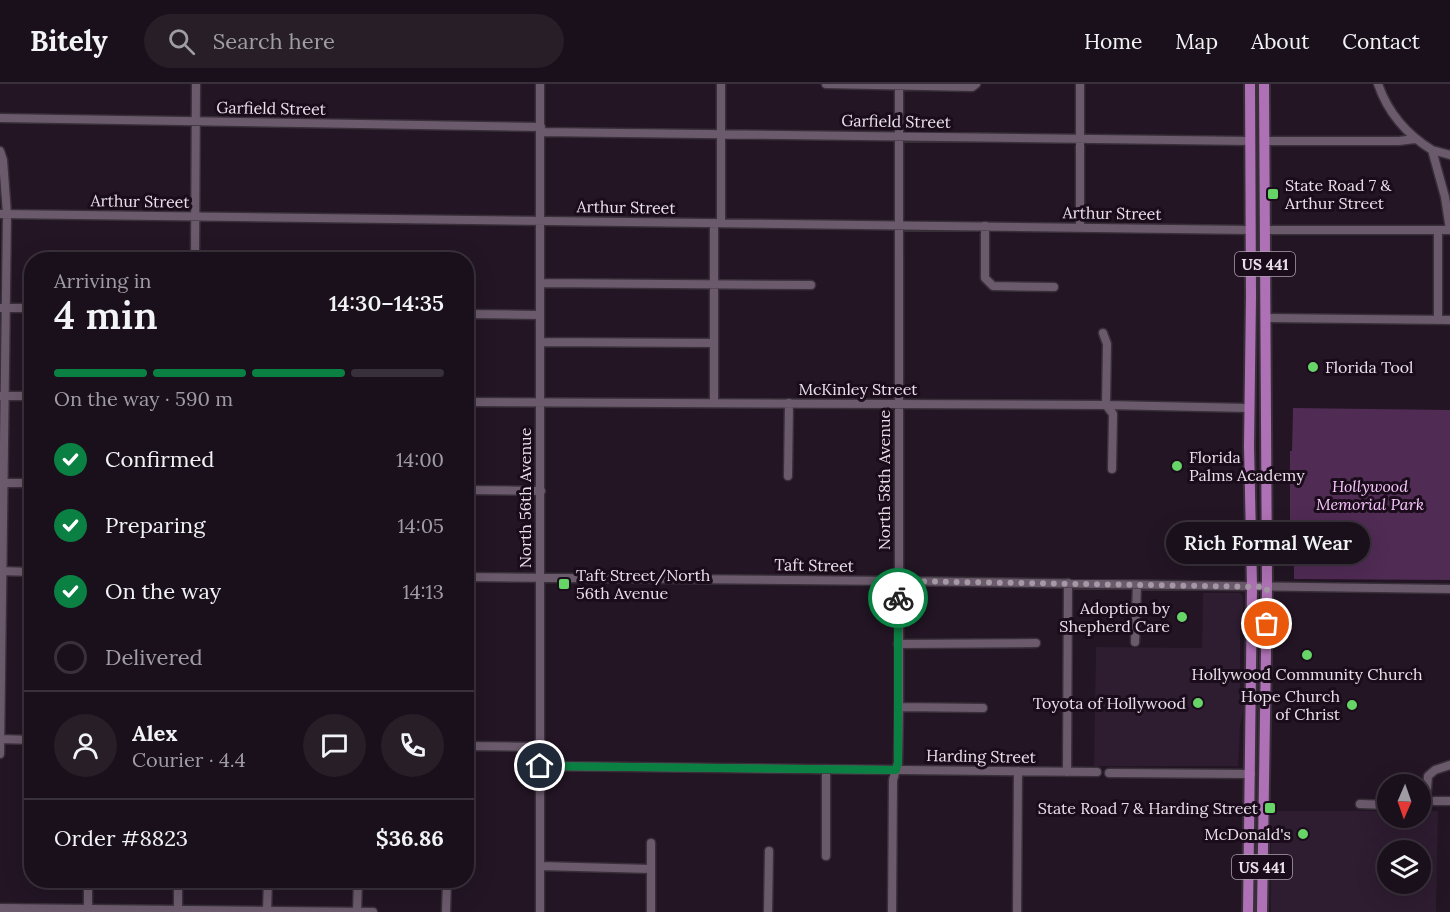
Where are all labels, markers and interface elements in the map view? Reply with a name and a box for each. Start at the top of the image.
search box [144,14,564,68]
text: Bitely [30,23,108,59]
icon: search [165,25,198,58]
text: Search here [213,27,335,55]
text: Home [1084,28,1142,55]
text: Map [1175,28,1218,55]
text: About [1251,28,1309,55]
text: Contact [1342,28,1420,55]
street label: Garfield Street [216,97,327,119]
street label: Garfield Street [841,110,952,132]
place label: State Road 7 & Arthur Street [1284,175,1392,213]
marker: State Road 7 & Arthur Street [1266,187,1280,201]
street label: Arthur Street [89,190,190,212]
street label: Arthur Street [575,196,676,218]
street label: Arthur Street [1061,202,1162,224]
road number: US 441 [1235,252,1295,276]
text: Arriving in [54,268,151,293]
text: 14:30–14:35 [329,289,444,317]
text: 4 min [54,290,158,340]
place label: Florida Tool [1325,357,1413,377]
marker: Florida Tool [1306,360,1320,374]
street label: McKinley Street [799,379,918,399]
text: On the way · 590 m [54,386,233,411]
street label: North 58th Avenue [874,409,894,550]
street label: North 56th Avenue [515,427,535,568]
icon: check [54,443,87,476]
text: Confirmed [105,445,214,473]
text: 14:00 [396,447,444,472]
place label: Florida Palms Academy [1189,447,1305,485]
marker: Florida Palms Academy [1170,459,1184,473]
park label: Hollywood Memorial Park [1316,476,1424,514]
icon: check [54,509,87,542]
text: Preparing [105,511,205,539]
text: 14:05 [398,513,444,538]
callout: Rich Formal Wear [1165,522,1369,564]
text: Rich Formal Wear [1184,530,1352,555]
street label: Taft Street [774,554,855,576]
place label: Taft Street/North 56th Avenue [576,565,711,603]
courier [868,568,928,628]
icon: check [54,575,87,608]
text: On the way [105,577,221,605]
marker: Taft Street/North 56th Avenue [557,577,571,591]
text: 14:13 [402,579,444,604]
icon: bike [882,582,915,615]
place label: Adoption by Shepherd Care [1059,598,1171,636]
pin [1241,598,1292,649]
icon: bag [1250,607,1283,640]
marker: Adoption by Shepherd Care [1175,610,1189,624]
text: Delivered [105,643,203,671]
marker: Hollywood Community Church [1300,648,1314,662]
place label: Hollywood Community Church [1192,664,1423,684]
place label: Hope Church of Christ [1241,686,1341,724]
place label: Toyota of Hollywood [1033,693,1186,713]
marker: Toyota of Hollywood [1191,696,1205,710]
marker: Hope Church of Christ [1345,698,1359,712]
button: person [54,714,117,777]
button: chat [303,714,366,777]
button: phone [381,714,444,777]
text: Alex [132,719,177,747]
pin [514,740,565,791]
street label: Harding Street [926,745,1037,767]
text: Courier · 4.4 [132,747,246,772]
icon: home [523,749,556,782]
north arrow [1377,774,1431,828]
map controls [1377,774,1431,894]
place label: State Road 7 & Harding Street [1038,798,1259,818]
marker: State Road 7 & Harding Street [1263,801,1277,815]
text: Order #8823 [54,824,188,852]
text: $36.86 [376,824,444,852]
place label: McDonald's [1204,824,1291,844]
marker: McDonald's [1296,827,1310,841]
button: layers [1377,840,1431,894]
road number: US 441 [1232,855,1292,879]

